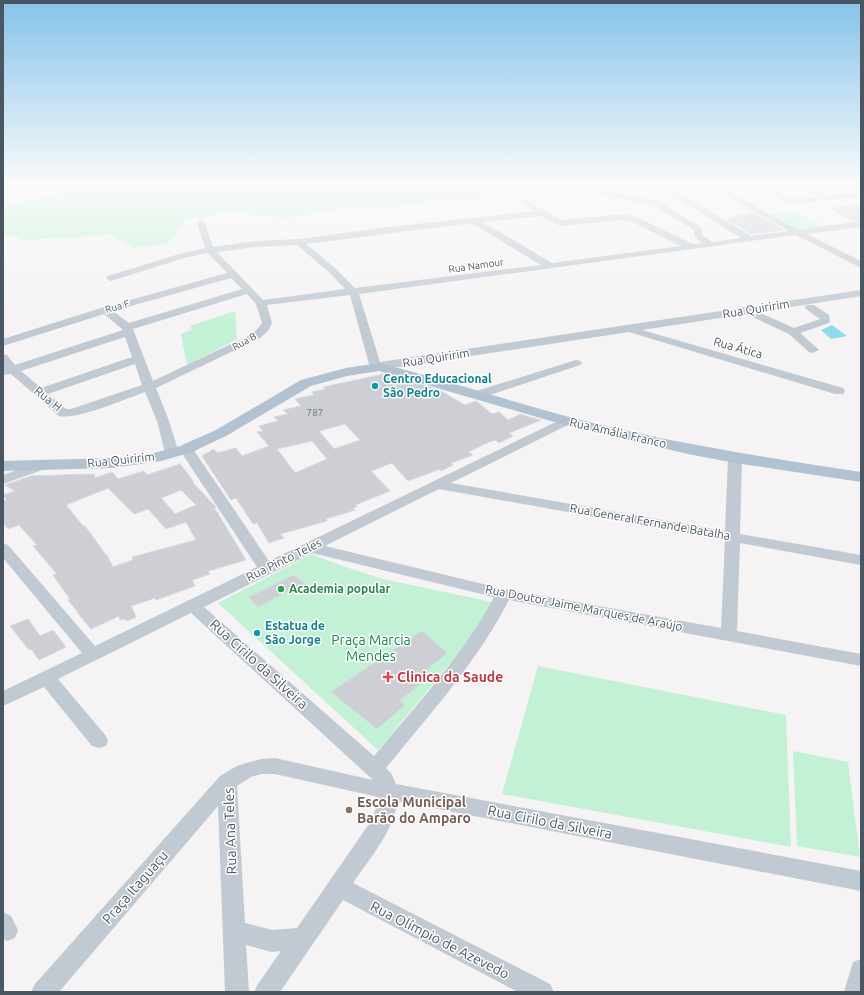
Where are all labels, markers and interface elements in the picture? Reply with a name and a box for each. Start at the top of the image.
street label: Rua Namour [448,256,505,275]
street label: Rua Quiririm [722,297,790,320]
street label: Rua F [104,298,130,315]
street label: Rua B [230,330,258,352]
street label: Rua Ática [712,334,764,361]
street label: Rua Quiririm [402,346,470,369]
place label: Centro Educacional São Pedro [383,372,492,399]
marker: Centro Educacional São Pedro [370,381,380,391]
street label: Rua H [32,384,65,414]
house number: 787 [307,407,323,418]
street label: Rua Amália Franco [569,415,668,450]
street label: Rua Quiririm [87,450,155,470]
street label: Rua General Fernande Batalha [569,501,731,542]
street label: Rua Pinto Teles [244,536,324,583]
place label: Academia popular [289,582,391,595]
street label: Rua Doutor Jaime Marques de Araújo [484,582,684,633]
marker: Academia popular [276,584,286,594]
street label: Rua Cirilo da Silveira [207,616,311,712]
place label: Estatua de São Jorge [265,619,325,646]
marker: Estatua de São Jorge [252,628,262,638]
park label: Praça Marcia Mendes [331,632,411,664]
place label: Clinica da Saude [397,669,503,685]
marker: Clinica da Saude [382,671,394,683]
street label: Rua Ana Teles [220,787,240,875]
place label: Escola Municipal Barão do Amparo [357,794,471,826]
street label: Rua Cirilo da Silveira [486,802,614,842]
marker: Escola Municipal Barão do Amparo [344,805,354,815]
street label: Praça Itaguaçu [99,847,171,927]
street label: Rua Olímpio de Azevedo [368,898,512,982]

